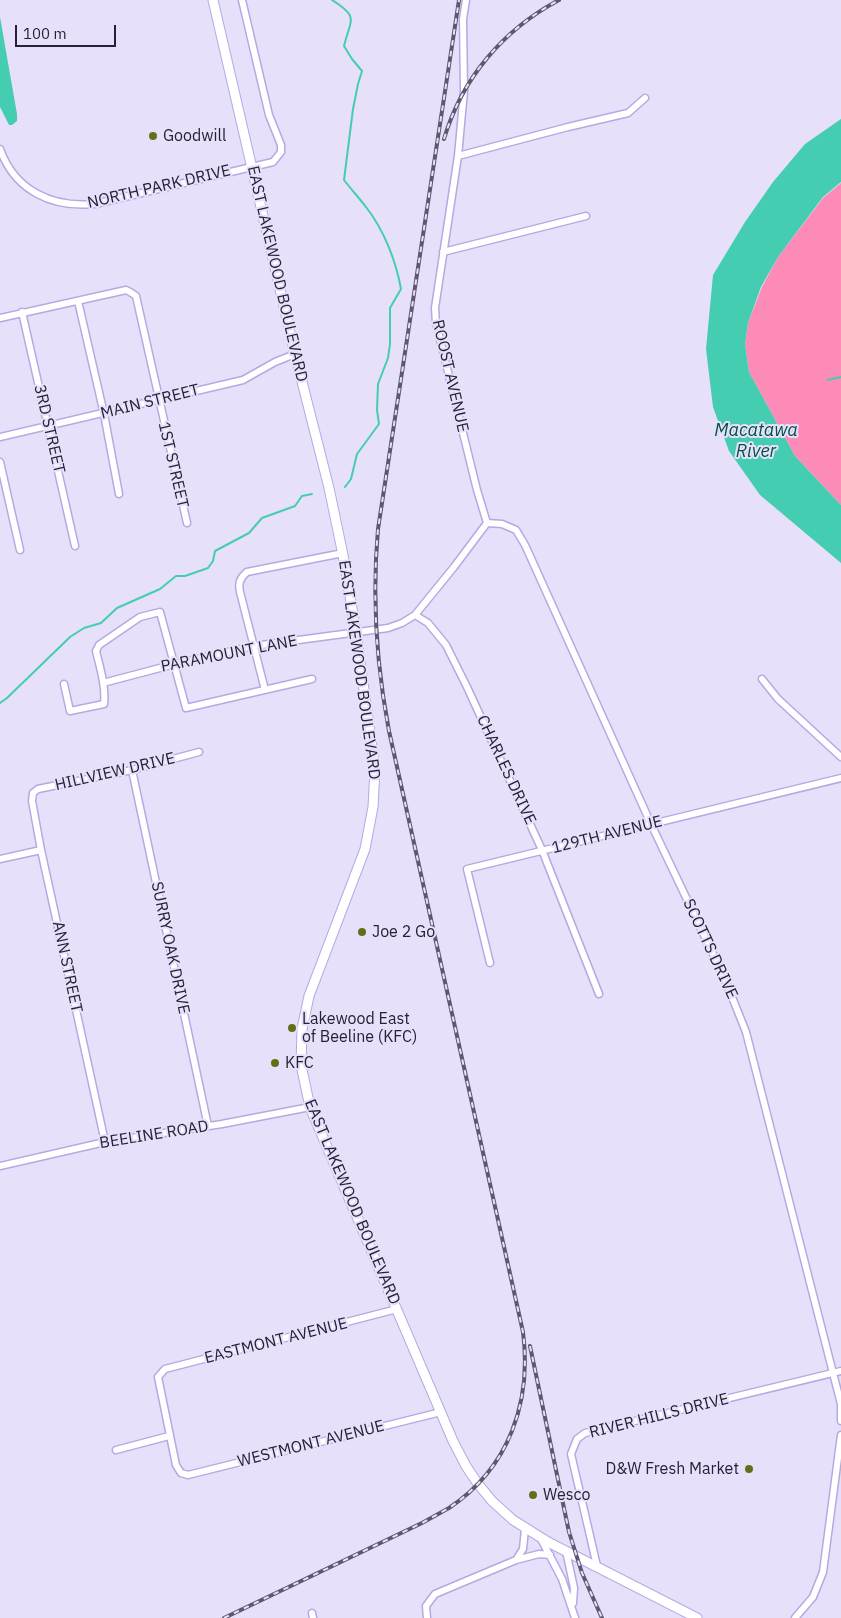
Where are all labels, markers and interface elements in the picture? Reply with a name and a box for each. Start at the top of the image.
scale bar [18,15,119,47]
text: 100 m [23,24,67,43]
place label: Goodwill [163,126,226,146]
marker: Goodwill [147,130,159,142]
street label: NORTH PARK DRIVE [85,161,233,213]
street label: EAST LAKEWOOD BOULEVARD [243,164,311,384]
street label: ROOST AVENUE [428,318,472,434]
street label: MAIN STREET [99,380,201,424]
street label: 3RD STREET [29,383,69,475]
street label: 1ST STREET [154,420,192,510]
water label: Macatawa River [714,420,798,462]
street label: EAST LAKEWOOD BOULEVARD [334,559,384,781]
street label: PARAMOUNT LANE [159,631,299,677]
street label: CHARLES DRIVE [472,712,540,828]
street label: HILLVIEW DRIVE [53,749,177,795]
street label: 129TH AVENUE [550,812,664,858]
street label: SURRY OAK DRIVE [147,880,193,1016]
street label: SCOTTS DRIVE [678,896,742,1002]
street label: ANN STREET [48,920,86,1014]
place label: Joe 2 Go [372,922,435,942]
marker: Joe 2 Go [356,926,368,938]
place label: Lakewood East of Beeline (KFC) [302,1009,417,1047]
marker: Lakewood East of Beeline (KFC) [286,1022,298,1034]
place label: KFC [285,1053,314,1073]
marker: KFC [269,1057,281,1069]
street label: EAST LAKEWOOD BOULEVARD [300,1096,404,1308]
street label: BEELINE ROAD [98,1117,210,1153]
street label: EASTMONT AVENUE [203,1314,349,1368]
street label: RIVER HILLS DRIVE [587,1389,731,1443]
street label: WESTMONT AVENUE [236,1416,386,1472]
place label: D&W Fresh Market [605,1459,739,1479]
marker: D&W Fresh Market [743,1463,755,1475]
place label: Wesco [543,1485,591,1505]
marker: Wesco [527,1489,539,1501]

